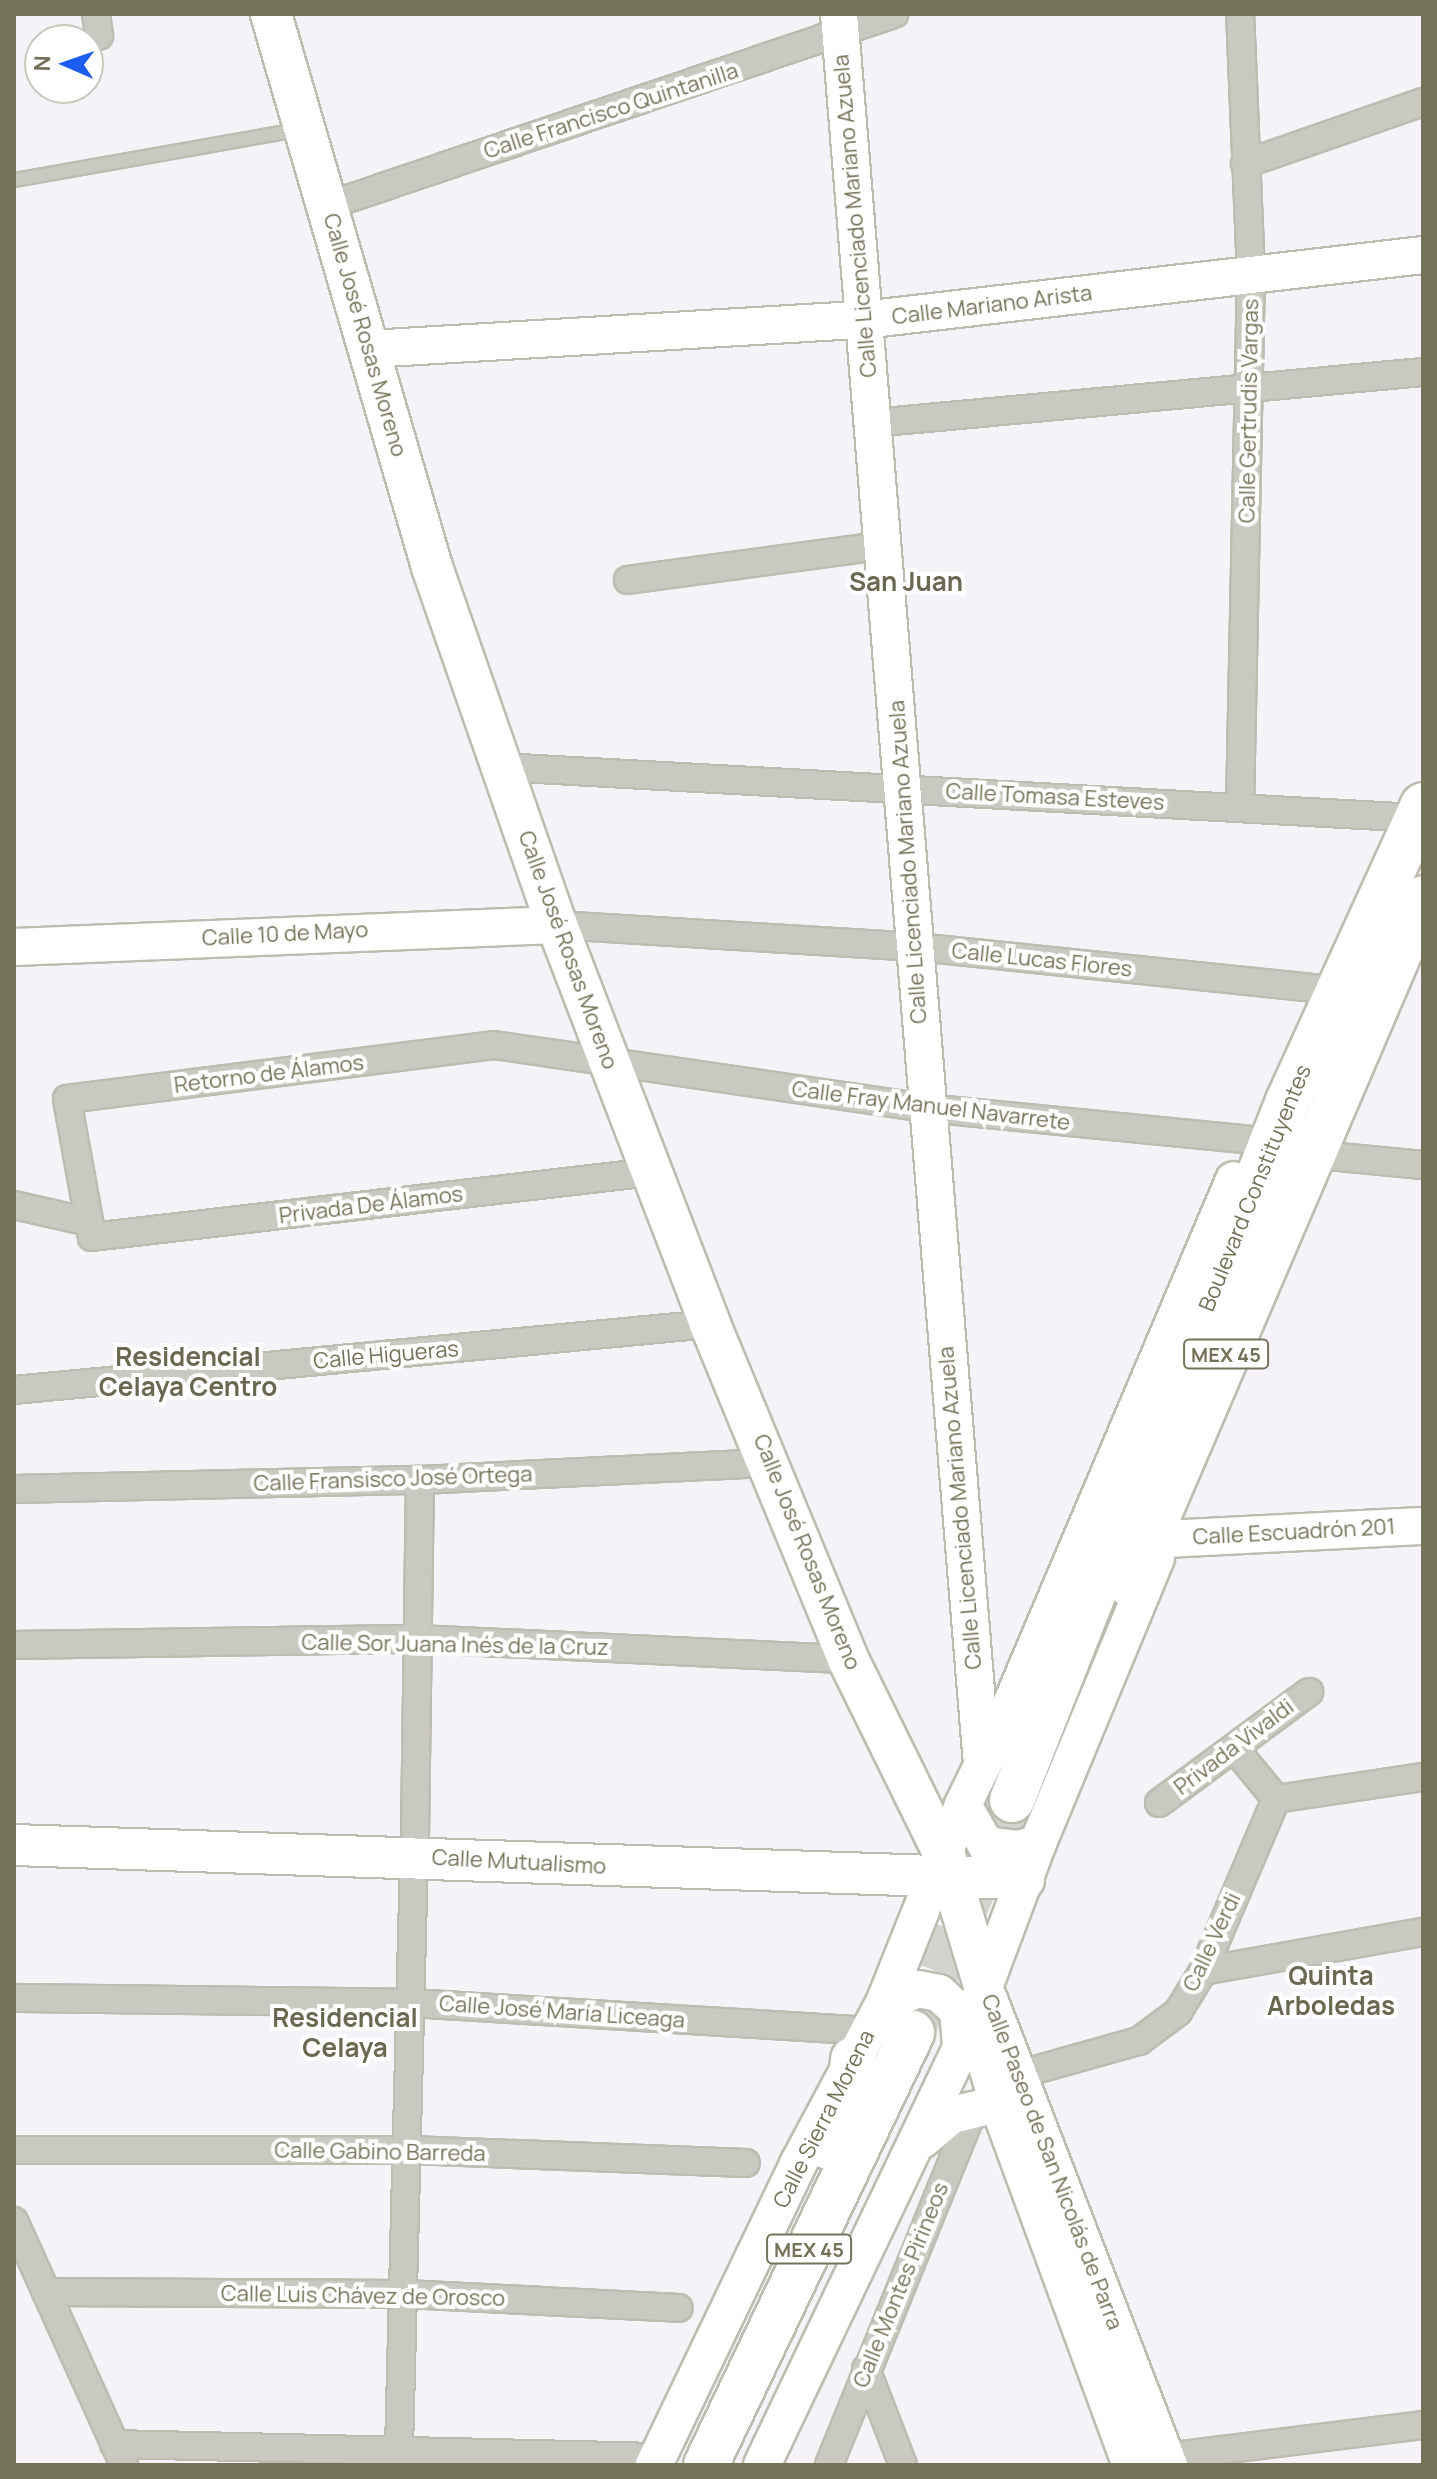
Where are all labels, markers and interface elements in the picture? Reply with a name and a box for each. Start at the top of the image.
north arrow [24,24,104,104]
street label: Calle Licenciado Mariano Azuela [828,53,882,379]
text: N [27,55,57,72]
street label: Calle Francisco Quintanilla [480,57,742,165]
street label: Calle José Rosas Moreno [318,210,412,460]
street label: Calle Mariano Arista [890,280,1094,330]
street label: Calle Gertrudis Vargas [1234,299,1264,523]
district label: San Juan [849,566,963,598]
street label: Calle Licenciado Mariano Azuela [884,699,932,1025]
street label: Calle Tomasa Esteves [945,778,1165,816]
street label: Calle José Rosas Moreno [513,827,623,1073]
street label: Calle 10 de Mayo [201,916,369,952]
street label: Calle Lucas Flores [950,937,1134,983]
street label: Retorno de Álamos [173,1049,365,1099]
street label: Boulevard Constituyentes [1193,1061,1317,1315]
street label: Calle Fray Manuel Navarrete [790,1076,1072,1136]
street label: Privada De Álamos [278,1181,464,1229]
street label: Calle Higueras [312,1335,460,1375]
road number: MEX 45 [1182,1338,1270,1370]
district label: Residencial Celaya Centro [99,1341,277,1402]
street label: Calle Licenciado Mariano Azuela [933,1345,987,1671]
street label: Calle José Rosas Moreno [748,1430,866,1674]
street label: Calle Fransisco José Ortega [253,1461,533,1497]
street label: Calle Escuadrón 201 [1192,1514,1396,1550]
street label: Calle Sor Juana Inés de la Cruz [301,1629,609,1661]
street label: Privada Vivaldi [1169,1693,1299,1801]
street label: Calle Mutualismo [431,1844,607,1880]
street label: Calle Verdi [1178,1888,1246,1996]
district label: Quinta Arboledas [1267,1960,1395,2022]
street label: Calle José María Liceaga [438,1990,686,2034]
street label: Calle Paseo de San Nicolás de Parra [976,1991,1128,2333]
district label: Residencial Celaya [272,2002,418,2064]
street label: Calle Sierra Morena [768,2026,880,2212]
street label: Calle Gabino Barreda [274,2137,486,2167]
street label: Calle Montes Pirineos [848,2179,954,2391]
road number: MEX 45 [765,2233,853,2265]
street label: Calle Luis Chávez de Orosco [221,2280,505,2312]

